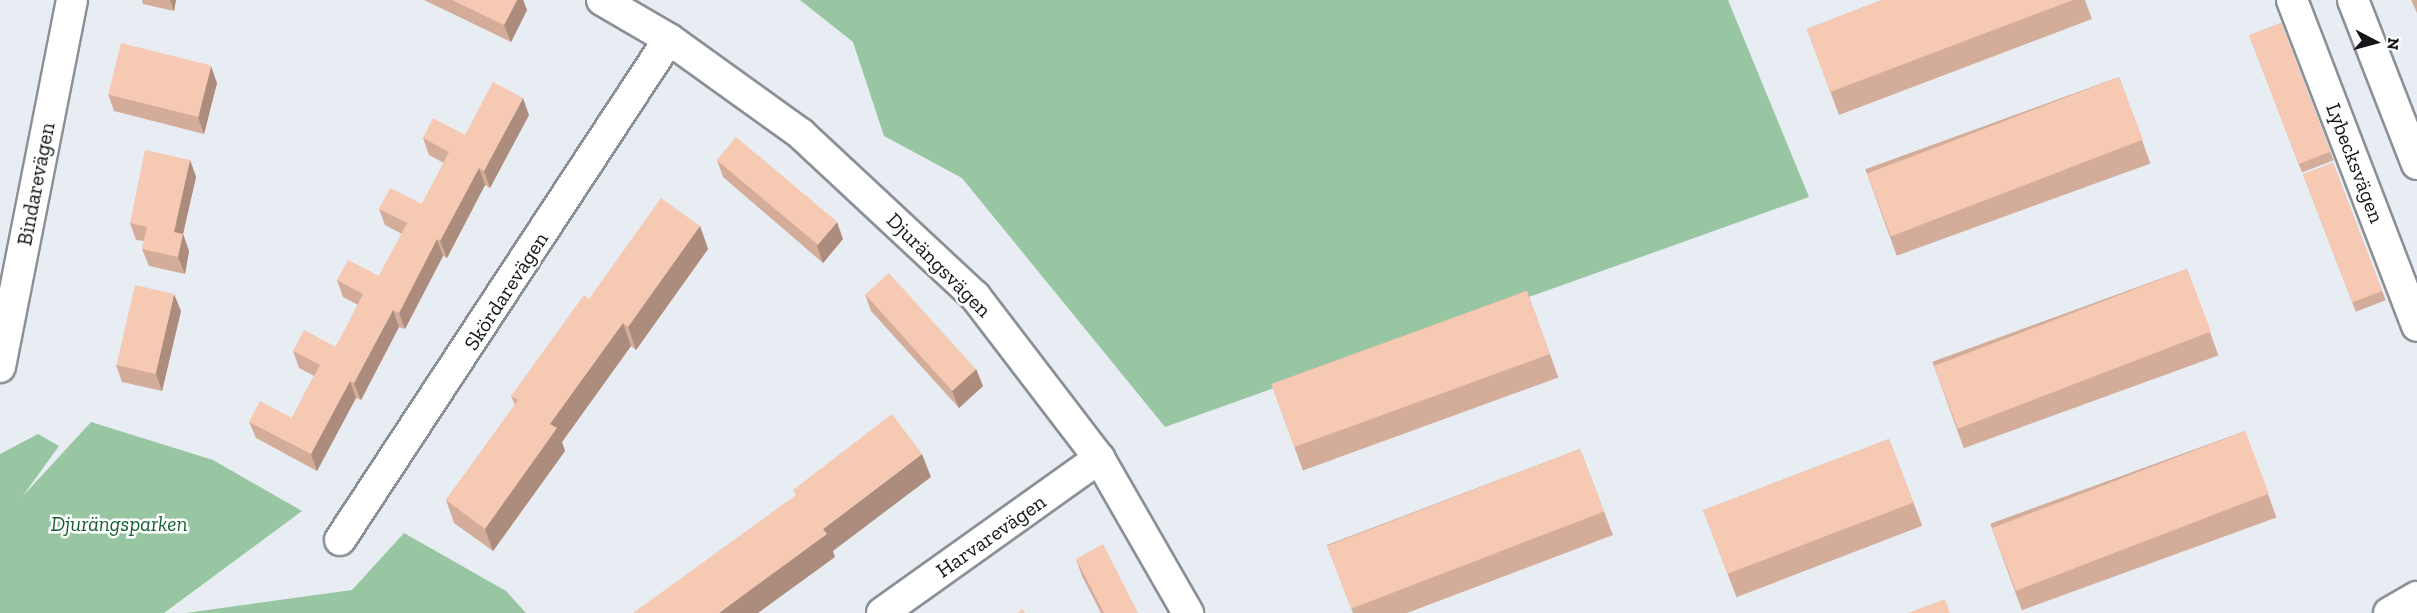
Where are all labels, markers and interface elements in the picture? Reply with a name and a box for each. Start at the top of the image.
north arrow [2345,12,2405,72]
text: N [2383,37,2403,51]
street label: Lybecksvägen [2321,99,2389,227]
street label: Bindarevägen [12,120,60,248]
street label: Djurängsvägen [881,207,997,323]
street label: Skördarevägen [459,227,553,355]
street label: Harvarevägen [931,489,1051,583]
park label: Djurängsparken [51,511,187,537]

